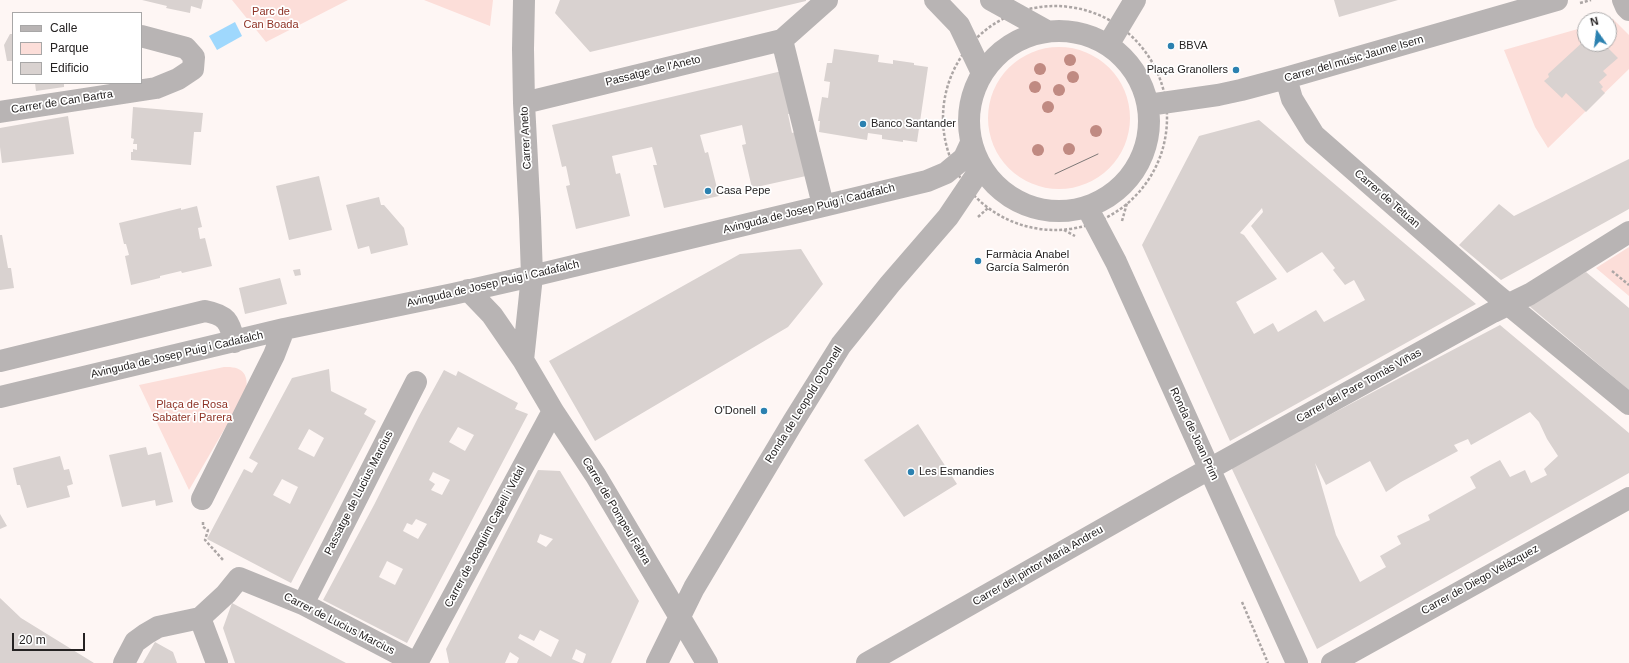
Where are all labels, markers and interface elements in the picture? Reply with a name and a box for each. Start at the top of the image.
park label: Parc de Can Boada [243,5,299,31]
legend [12,12,142,84]
north arrow [1577,12,1617,52]
text: N [1589,15,1600,28]
text: Calle [50,21,77,35]
street label: Carrer del músic Jaume Isern [1283,33,1425,85]
place label: BBVA [1179,39,1208,53]
text: Parque [50,41,89,55]
marker: BBVA [1166,41,1176,51]
street label: Passatge de l'Aneto [604,53,702,89]
text: Edificio [50,61,89,75]
place label: Plaça Granollers [1147,63,1228,77]
marker: Plaça Granollers [1231,65,1241,75]
street label: Carrer de Can Bartra [10,87,114,117]
street label: Carrer Aneto [518,106,534,170]
place label: Banco Santander [871,117,956,131]
marker: Banco Santander [858,119,868,129]
street label: Carrer de Tetuan [1352,167,1422,231]
street label: Avinguda de Josep Puig i Cadafalch [722,181,896,237]
place label: Casa Pepe [716,184,770,198]
marker: Casa Pepe [703,186,713,196]
place label: Farmàcia Anabel García Salmerón [986,248,1069,274]
marker: Farmàcia Anabel García Salmerón [973,256,983,266]
street label: Avinguda de Josep Puig i Cadafalch [406,258,580,310]
street label: Avinguda de Josep Puig i Cadafalch [90,329,264,381]
street label: Ronda de Leopold O'Donell [763,344,845,466]
street label: Carrer del Pare Tomàs Viñas [1294,346,1424,426]
street label: Ronda de Joan Prim [1167,386,1221,482]
park label: Plaça de Rosa Sabater i Parera [152,398,232,424]
place label: O'Donell [714,404,756,418]
marker: O'Donell [759,406,769,416]
street label: Passatge de Lucius Marcius [322,429,396,557]
street label: Carrer de Pompeu Fabra [579,455,653,567]
street label: Carrer de Joaquim Capell i Vidal [442,464,528,610]
place label: Les Esmandies [919,465,994,479]
marker: Les Esmandies [906,467,916,477]
street label: Carrer del pintor Marià Andreu [970,523,1106,609]
street label: Carrer de Diego Velázquez [1419,542,1541,618]
street label: Carrer de Lucius Marcius [281,590,397,658]
scale bar [14,625,87,651]
text: 20 m [19,633,46,647]

